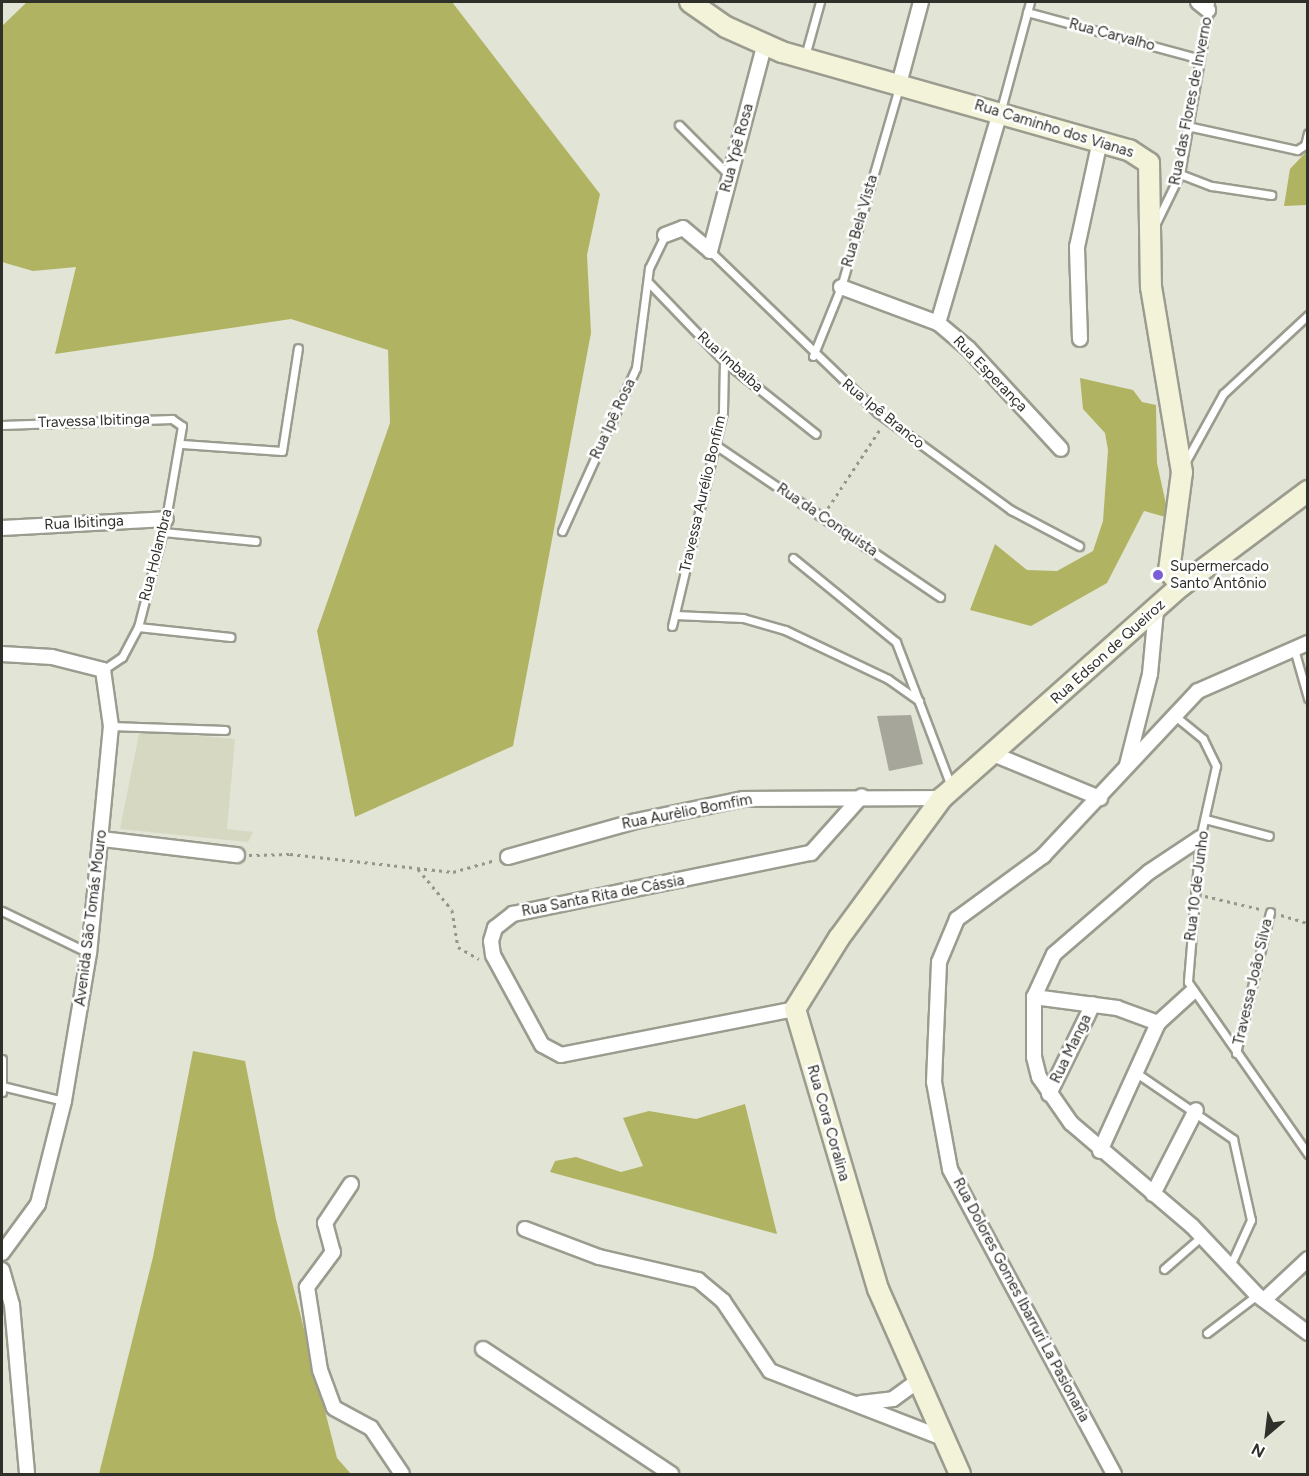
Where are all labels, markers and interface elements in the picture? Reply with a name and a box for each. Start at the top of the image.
street label: Rua Carvalho [1067,15,1157,55]
street label: Rua das Flores de Inverno [1166,15,1216,187]
street label: Rua Caminho dos Vianas [972,96,1136,162]
street label: Rua Ypê Rosa [716,102,758,194]
street label: Rua Bela Vista [838,173,882,269]
street label: Rua Imbaíba [693,328,767,396]
street label: Rua Esperança [949,332,1031,416]
street label: Rua Ipê Branco [838,375,928,453]
street label: Rua Ipê Rosa [587,376,639,462]
street label: Travessa Ibitinga [38,410,150,432]
street label: Travessa Aurélio Bonfim [676,414,730,574]
street label: Rua da Conquista [773,480,881,560]
street label: Rua Holambra [136,507,176,603]
street label: Rua Ibitinga [44,512,124,534]
place label: Supermercado Santo Antônio [1170,557,1269,592]
marker: Supermercado Santo Antônio [1151,568,1165,582]
street label: Rua Edson de Queiroz [1047,596,1169,708]
street label: Rua Aurèlio Bomfim [620,791,754,833]
street label: Avenida São Tomás Mouro [71,829,111,1007]
street label: Rua 10 de Junho [1181,830,1213,942]
street label: Rua Santa Rita de Cássia [520,871,686,921]
street label: Travessa João Silva [1230,917,1276,1047]
street label: Rua Manga [1047,1012,1095,1086]
street label: Rua Cora Coralina [803,1063,853,1183]
street label: Rua Dolores Gomes Ibarruri La Pasionaria [949,1175,1093,1425]
north arrow [1237,1404,1297,1464]
text: N [1248,1439,1268,1462]

